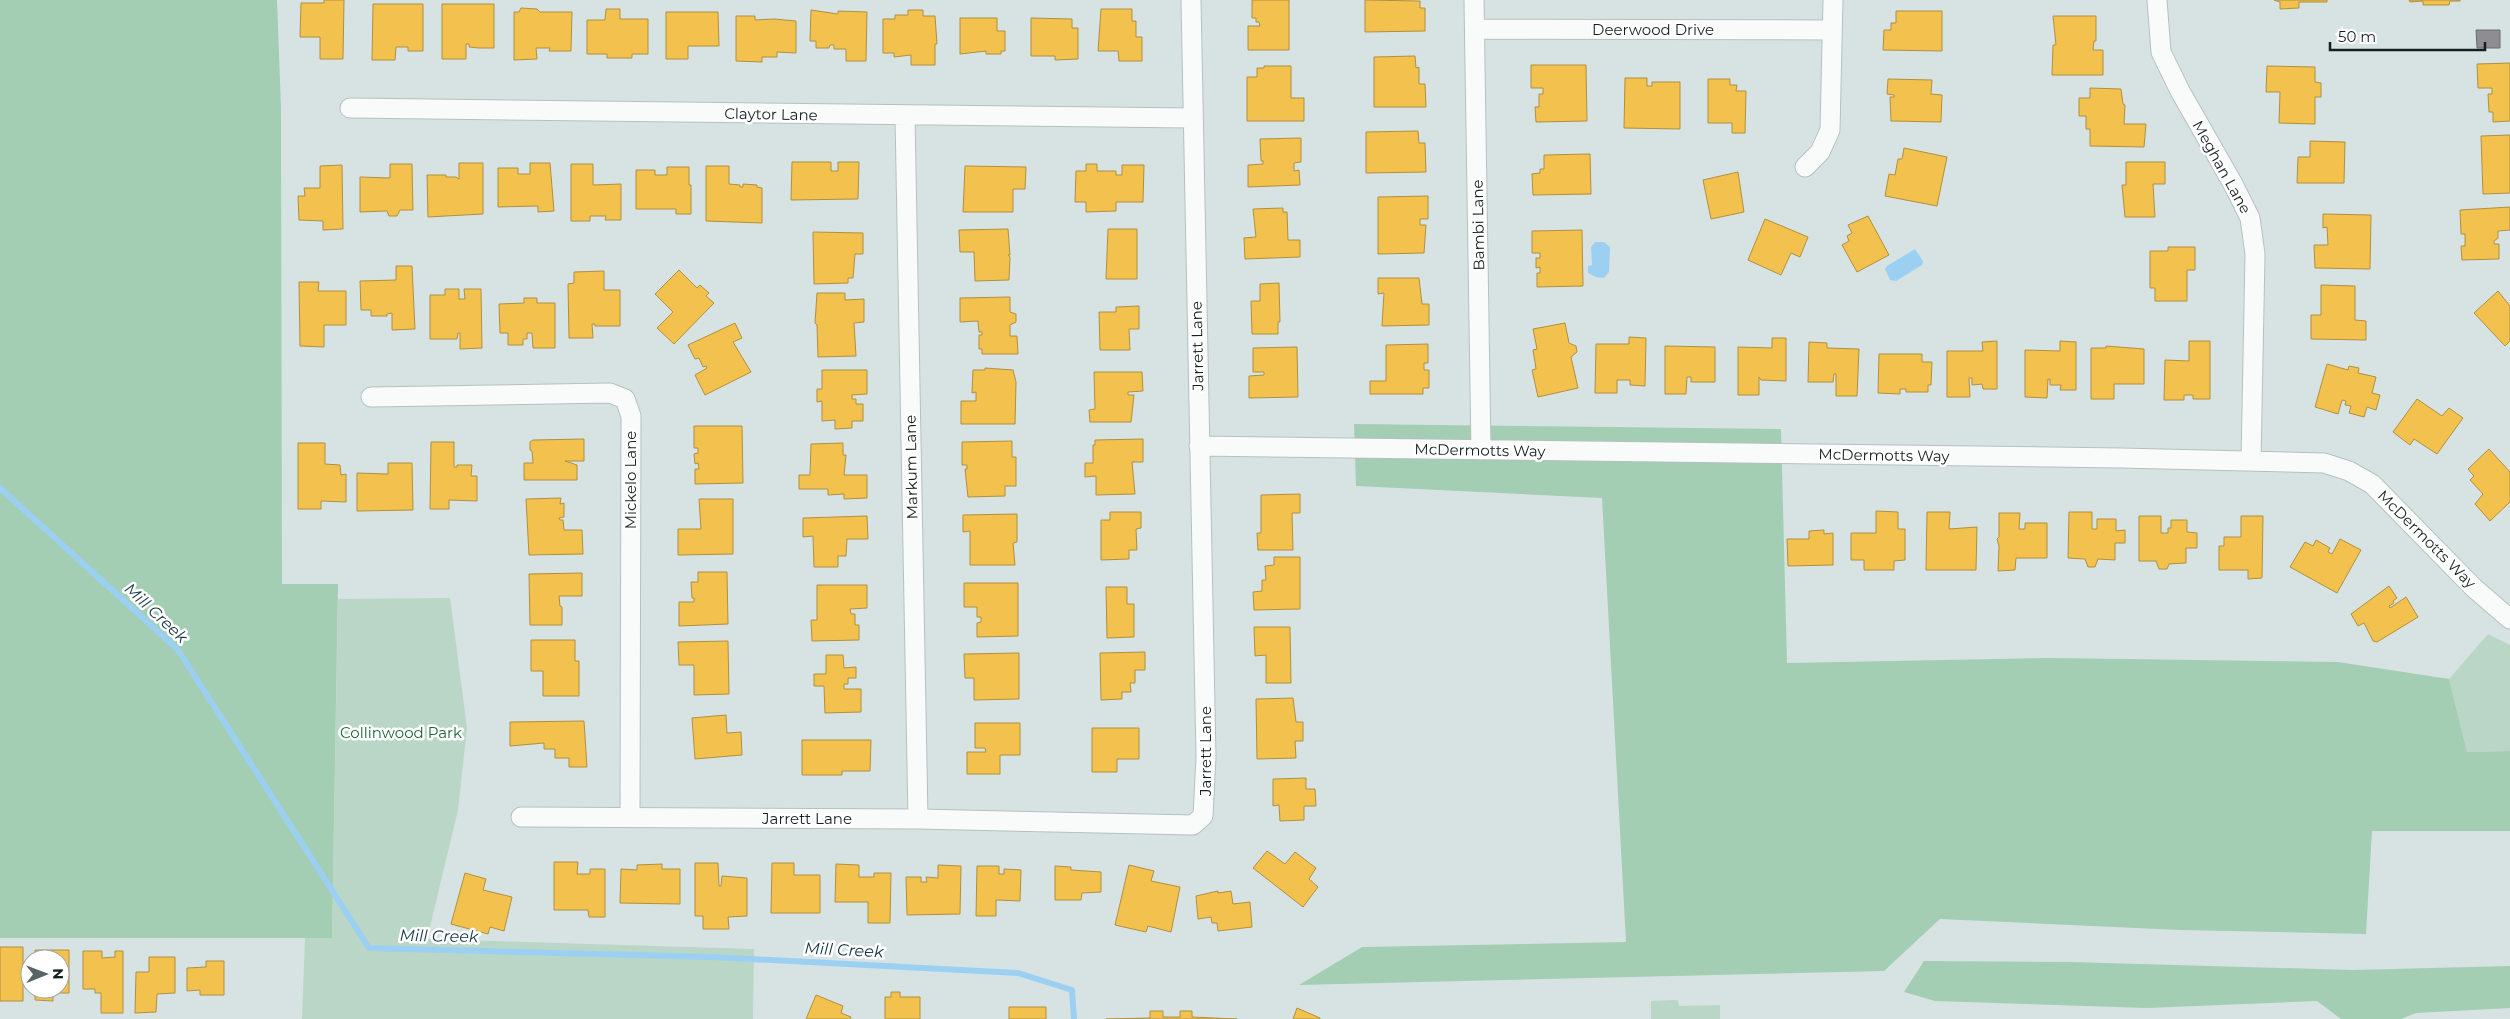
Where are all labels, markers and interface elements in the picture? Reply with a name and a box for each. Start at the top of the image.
street label: Deerwood Drive [1592,20,1714,39]
scale bar [2330,20,2485,52]
text: 50 m [2338,27,2376,46]
street label: Claytor Lane [724,104,818,124]
street label: Meghan Lane [2189,117,2255,217]
street label: Bambi Lane [1468,179,1488,271]
street label: Jarrett Lane [1187,301,1207,392]
street label: Markum Lane [901,414,921,520]
street label: Mickelo Lane [621,431,640,529]
street label: McDermotts Way [1414,439,1547,461]
street label: McDermotts Way [1818,444,1951,466]
street label: McDermotts Way [2374,486,2481,593]
water label: Mill Creek [121,579,192,648]
street label: Jarrett Lane [1196,706,1215,797]
park label: Collinwood Park [340,723,462,742]
street label: Jarrett Lane [761,809,852,828]
water label: Mill Creek [399,926,480,946]
water label: Mill Creek [804,938,885,962]
north arrow [20,949,70,999]
text: N [49,968,67,980]

